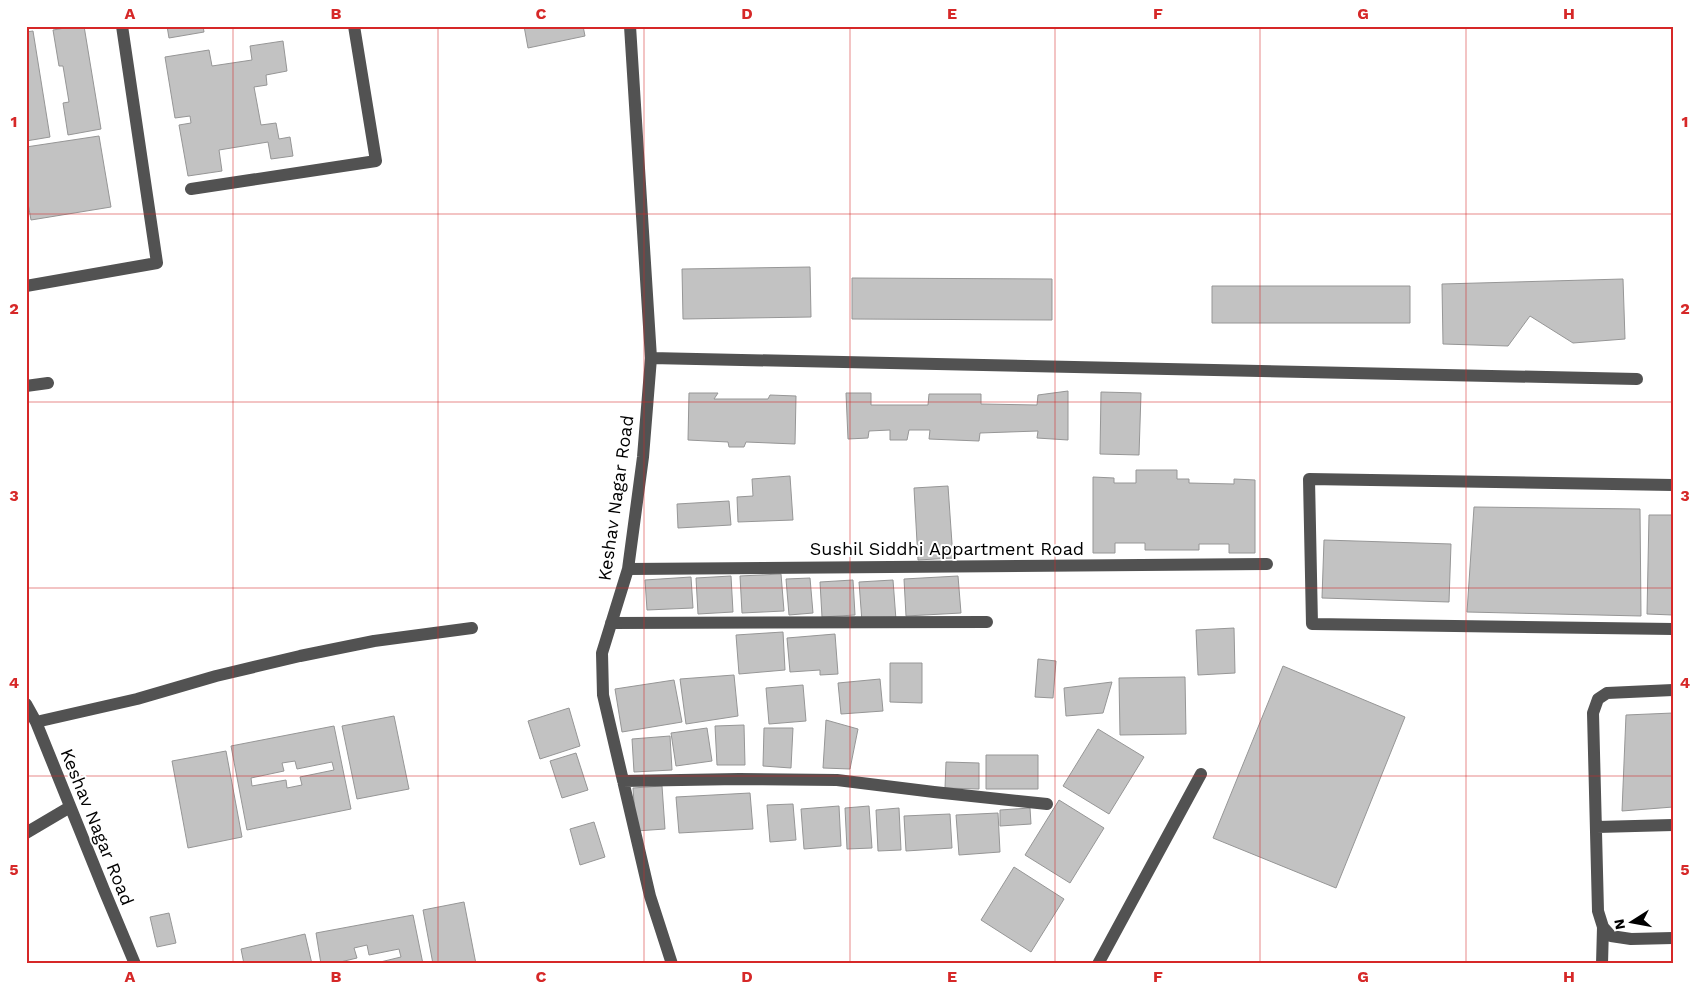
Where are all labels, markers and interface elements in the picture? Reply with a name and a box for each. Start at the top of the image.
text: A [125,4,136,23]
text: B [331,4,342,23]
text: C [536,4,547,23]
text: D [741,4,753,23]
text: E [947,4,957,23]
text: F [1153,4,1163,23]
text: G [1357,4,1369,23]
text: H [1563,4,1575,23]
text: 1 [11,112,17,131]
text: 1 [1682,112,1688,131]
text: 2 [9,299,19,318]
text: 2 [1680,299,1690,318]
street label: Keshav Nagar Road [593,414,638,582]
text: 3 [9,486,19,505]
text: 3 [1680,486,1690,505]
street label: Sushil Siddhi Appartment Road [810,538,1084,559]
text: 4 [9,673,19,692]
text: 4 [1680,673,1690,692]
street label: Keshav Nagar Road [56,745,138,908]
text: 5 [9,860,19,879]
text: 5 [1680,860,1690,879]
north arrow [1606,898,1656,948]
text: N [1610,918,1628,931]
text: A [125,967,136,986]
text: B [331,967,342,986]
text: C [536,967,547,986]
text: D [741,967,753,986]
text: E [947,967,957,986]
text: F [1153,967,1163,986]
text: G [1357,967,1369,986]
text: H [1563,967,1575,986]

